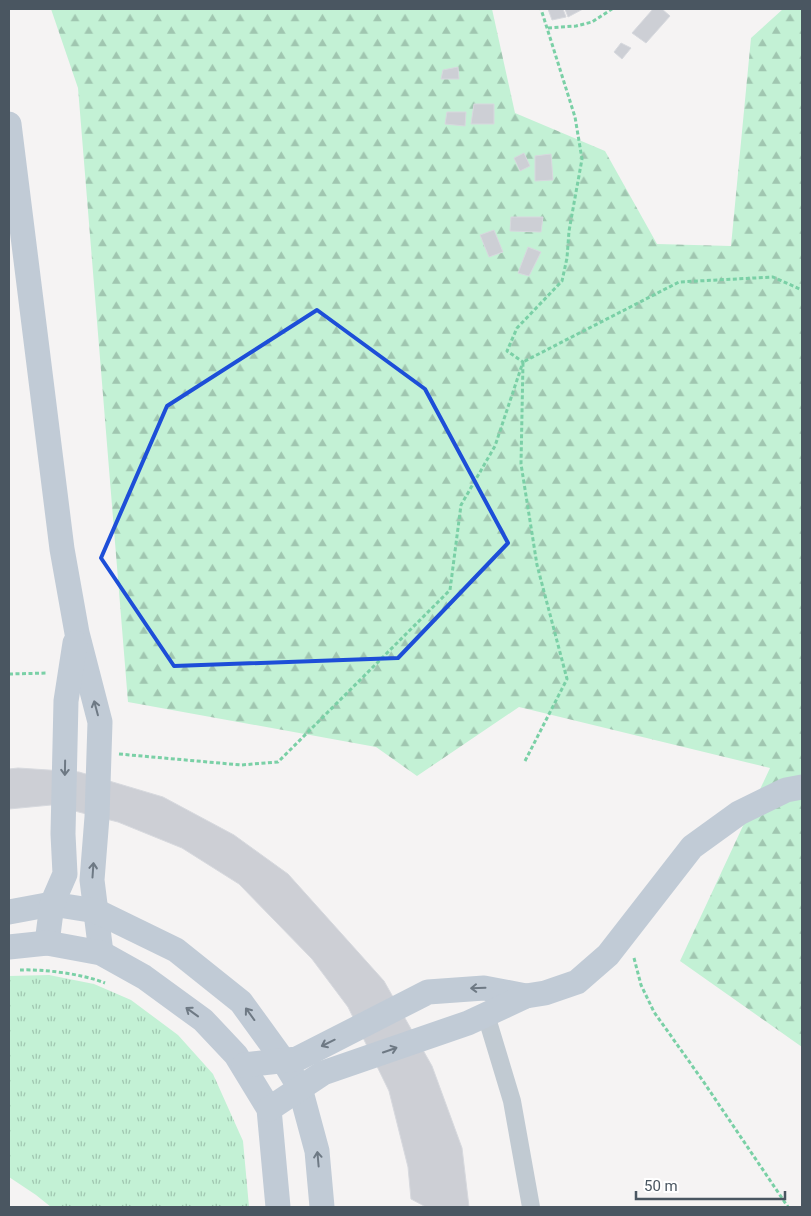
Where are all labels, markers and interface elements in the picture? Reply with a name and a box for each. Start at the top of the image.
one-way arrow [91,701,100,717]
one-way arrow [60,760,69,776]
one-way arrow [88,862,98,878]
one-way arrow [470,984,486,993]
one-way arrow [185,1007,199,1017]
one-way arrow [245,1007,255,1021]
one-way arrow [321,1039,336,1048]
one-way arrow [382,1045,398,1054]
one-way arrow [313,1151,323,1167]
scale bar [636,1168,785,1200]
text: 50 m [644,1177,678,1195]

